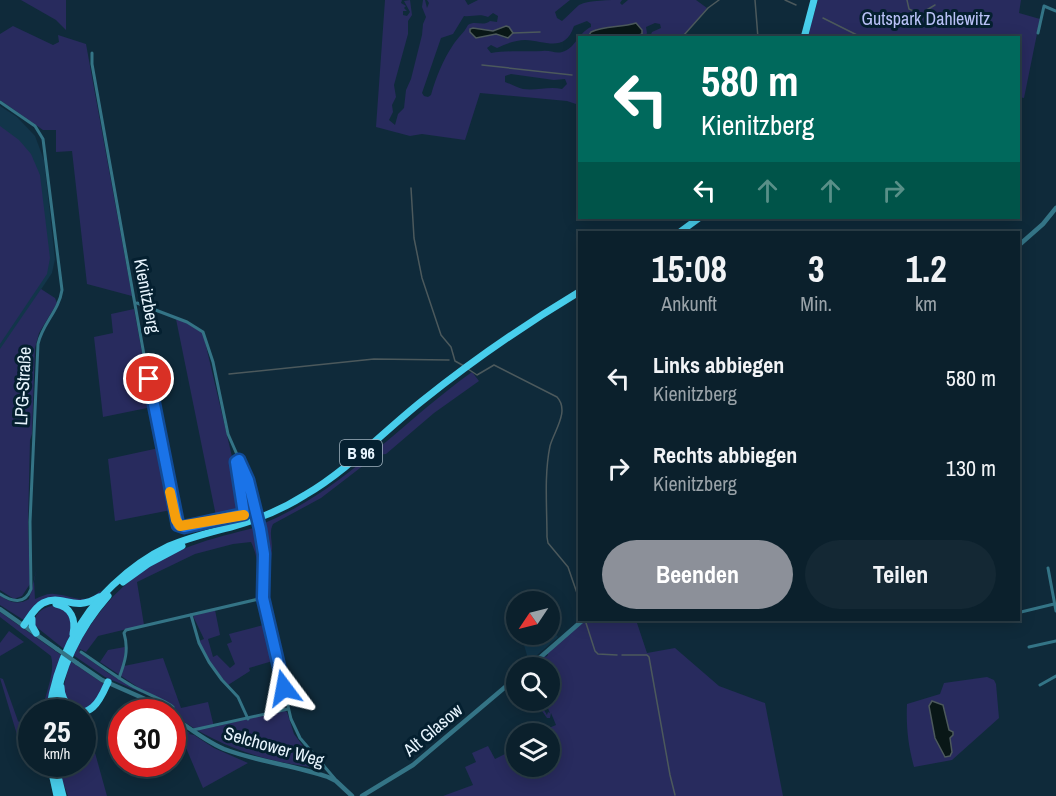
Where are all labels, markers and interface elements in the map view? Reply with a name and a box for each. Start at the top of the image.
park label: Gutspark Dahlewitz [862,6,990,31]
text: 580 m [701,53,799,109]
icon: left [602,60,680,138]
text: Kienitzberg [701,107,814,143]
icon: left [688,174,721,207]
icon: ahead [751,174,784,207]
icon: ahead [814,174,847,207]
icon: right [877,174,910,207]
text: 15:08 [651,245,727,293]
text: 3 [808,245,824,293]
text: 1.2 [906,245,947,293]
street label: Kienitzberg [128,256,167,336]
text: Ankunft [661,290,717,317]
text: Min. [800,290,832,317]
text: km [915,290,937,317]
street label: LPG-Straße [8,346,37,426]
text: Links abbiegen [653,350,784,380]
pin [123,353,174,404]
icon: arrive [132,362,165,395]
icon: left [602,362,635,395]
text: 580 m [946,363,996,393]
text: Kienitzberg [653,380,737,407]
road number: B 96 [340,440,382,466]
text: Rechts abbiegen [653,440,797,470]
icon: right [602,452,635,485]
text: 130 m [946,453,996,483]
text: Kienitzberg [653,470,737,497]
button: Beenden [602,540,793,609]
button: Teilen [805,540,996,609]
north arrow [506,591,560,645]
map controls [506,591,560,777]
position arrow [252,656,316,720]
button: search [506,657,560,711]
street label: Alt Glasow [397,697,468,763]
speed limit sign: 30 [108,699,186,777]
text: 25 [43,711,71,751]
street label: Selchower Weg [221,720,328,773]
button: layers [506,723,560,777]
text: km/h [44,743,70,764]

